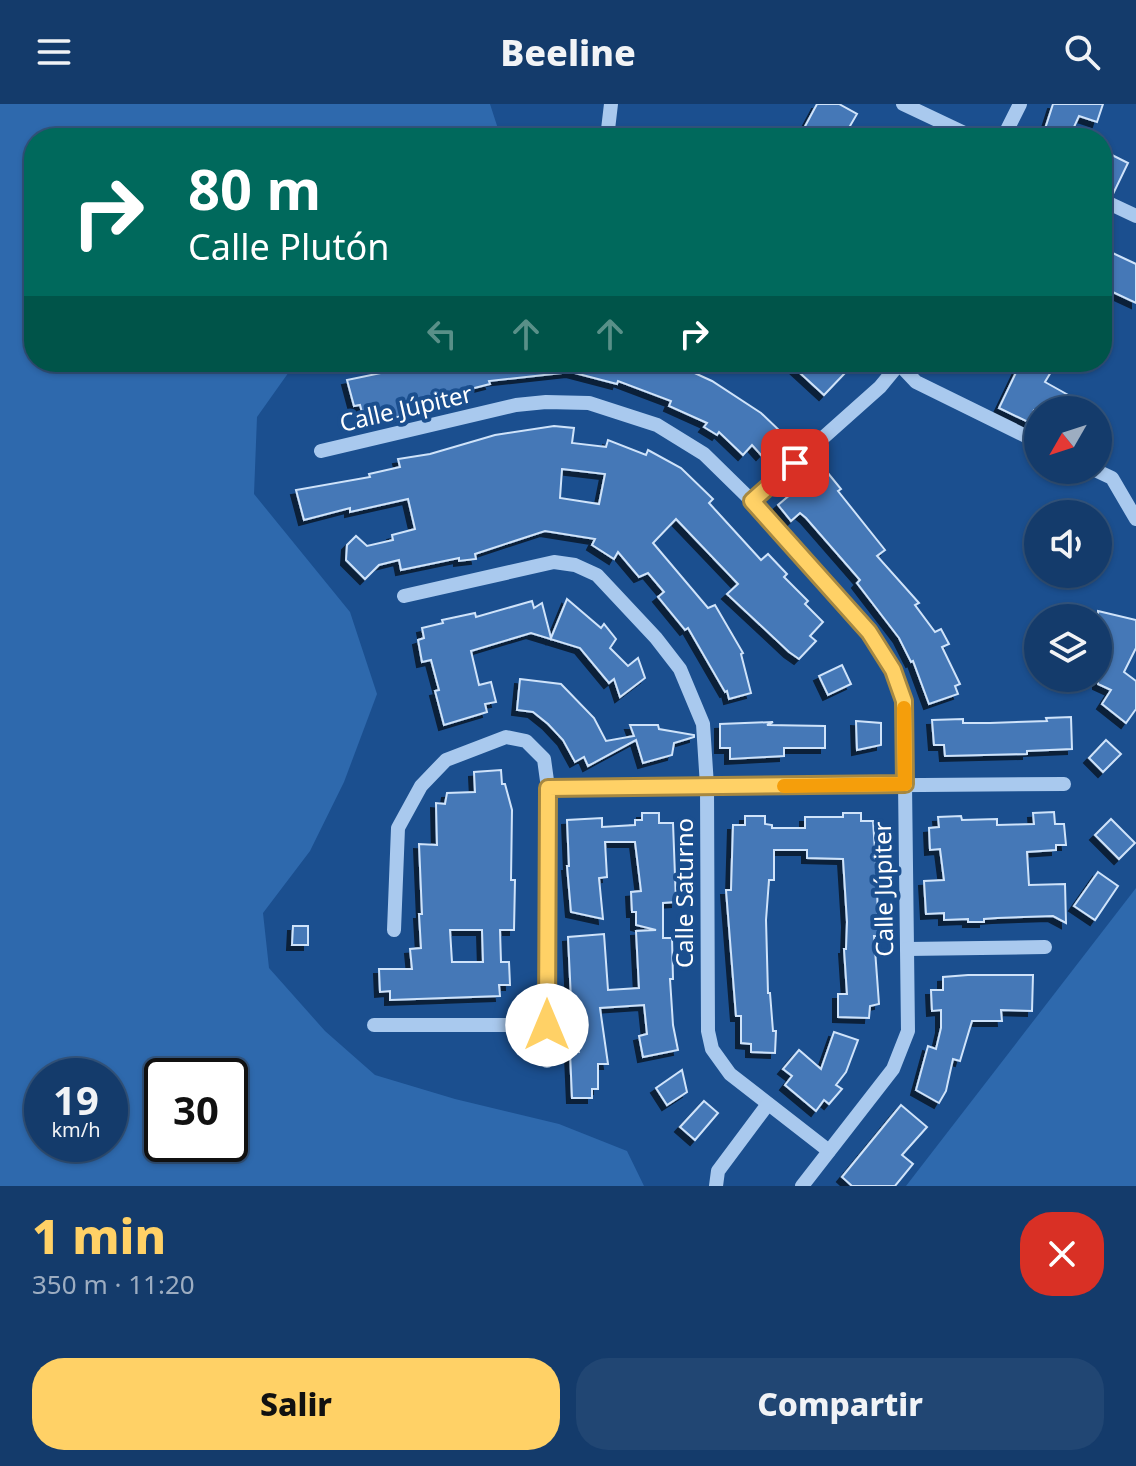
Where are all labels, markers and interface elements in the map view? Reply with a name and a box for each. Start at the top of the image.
text: Beeline [500,28,636,77]
icon: menu [32,30,76,74]
icon: search [1060,30,1104,74]
text: 80 m [188,150,321,226]
icon: right [56,160,160,264]
text: Calle Plutón [188,222,390,271]
icon: left [420,312,464,356]
icon: ahead [504,312,548,356]
icon: ahead [588,312,632,356]
icon: right [672,312,716,356]
street label: Calle Júpiter [336,376,475,439]
north arrow [1024,396,1112,484]
map controls [1024,396,1112,692]
pin [761,429,829,497]
icon: arrive [773,441,817,485]
button: sound [1024,500,1112,588]
button: layers [1024,604,1112,692]
street label: Calle Saturno [667,818,700,968]
street label: Calle Júpiter [865,821,900,957]
position arrow [505,983,589,1067]
speed limit sign: 30 [144,1058,248,1162]
text: 19 [53,1072,99,1127]
text: km/h [51,1116,101,1143]
text: 1 min [32,1203,166,1268]
button: close [1020,1212,1104,1296]
text: 350 m · 11:20 [32,1266,195,1302]
button: Salir [32,1358,560,1450]
button: Compartir [576,1358,1104,1450]

